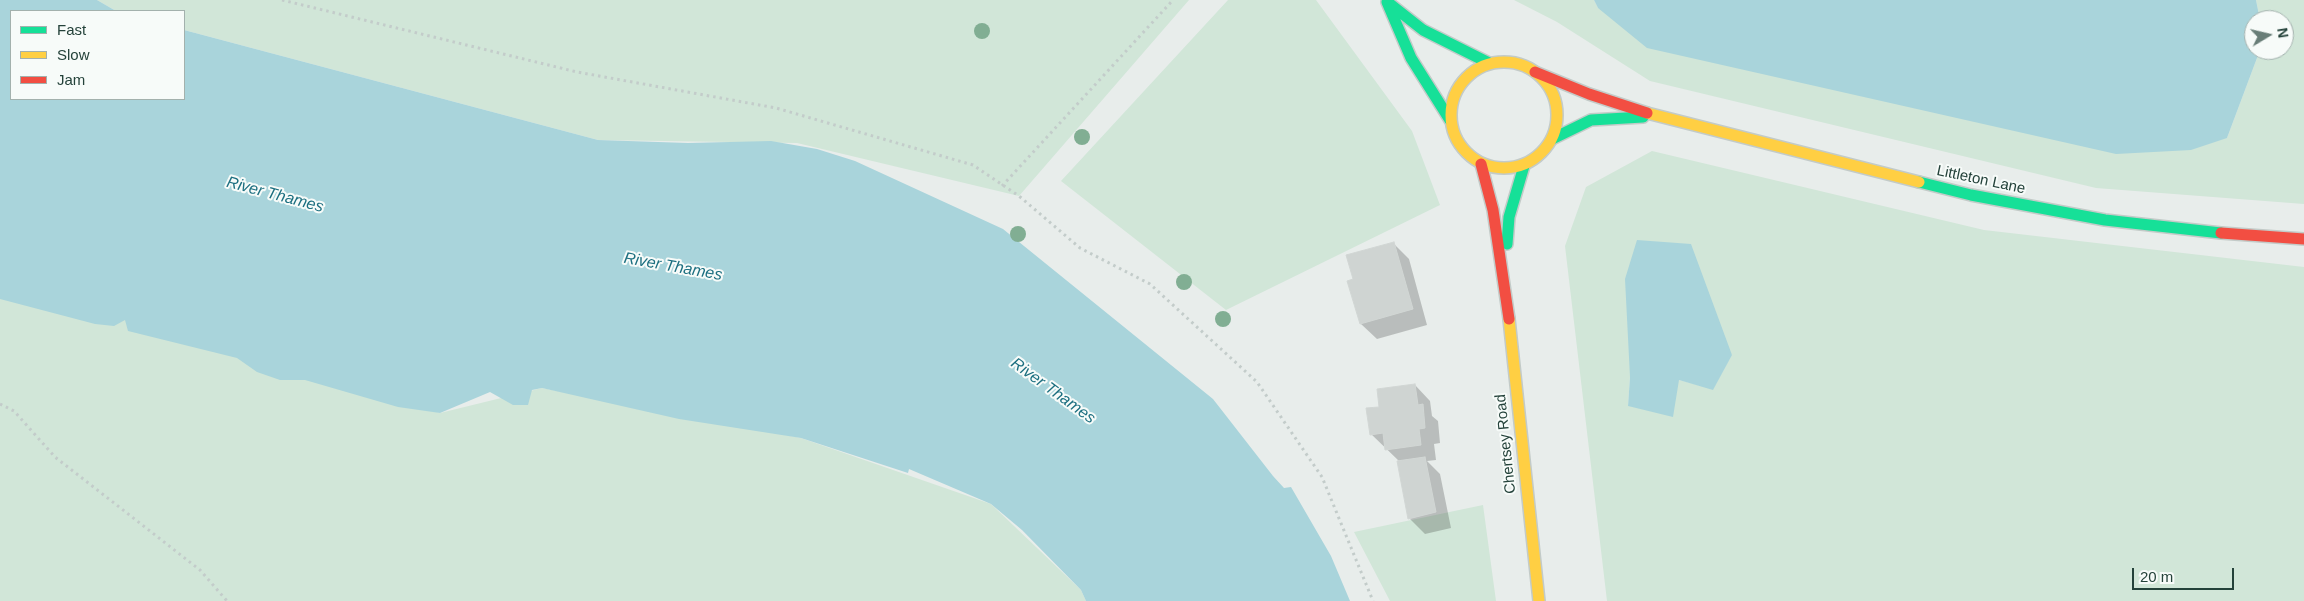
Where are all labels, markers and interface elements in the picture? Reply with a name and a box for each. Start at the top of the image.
legend [10,10,185,100]
north arrow [2244,10,2294,60]
text: Fast [57,21,86,38]
text: N [2274,27,2292,39]
text: Slow [57,46,90,63]
text: Jam [57,71,85,88]
street label: Littleton Lane [1935,162,2027,198]
water label: River Thames [224,173,326,217]
water label: River Thames [622,249,724,285]
water label: River Thames [1007,354,1099,428]
street label: Chertsey Road [1492,393,1520,495]
scale bar [2134,558,2236,590]
text: 20 m [2140,568,2173,585]

